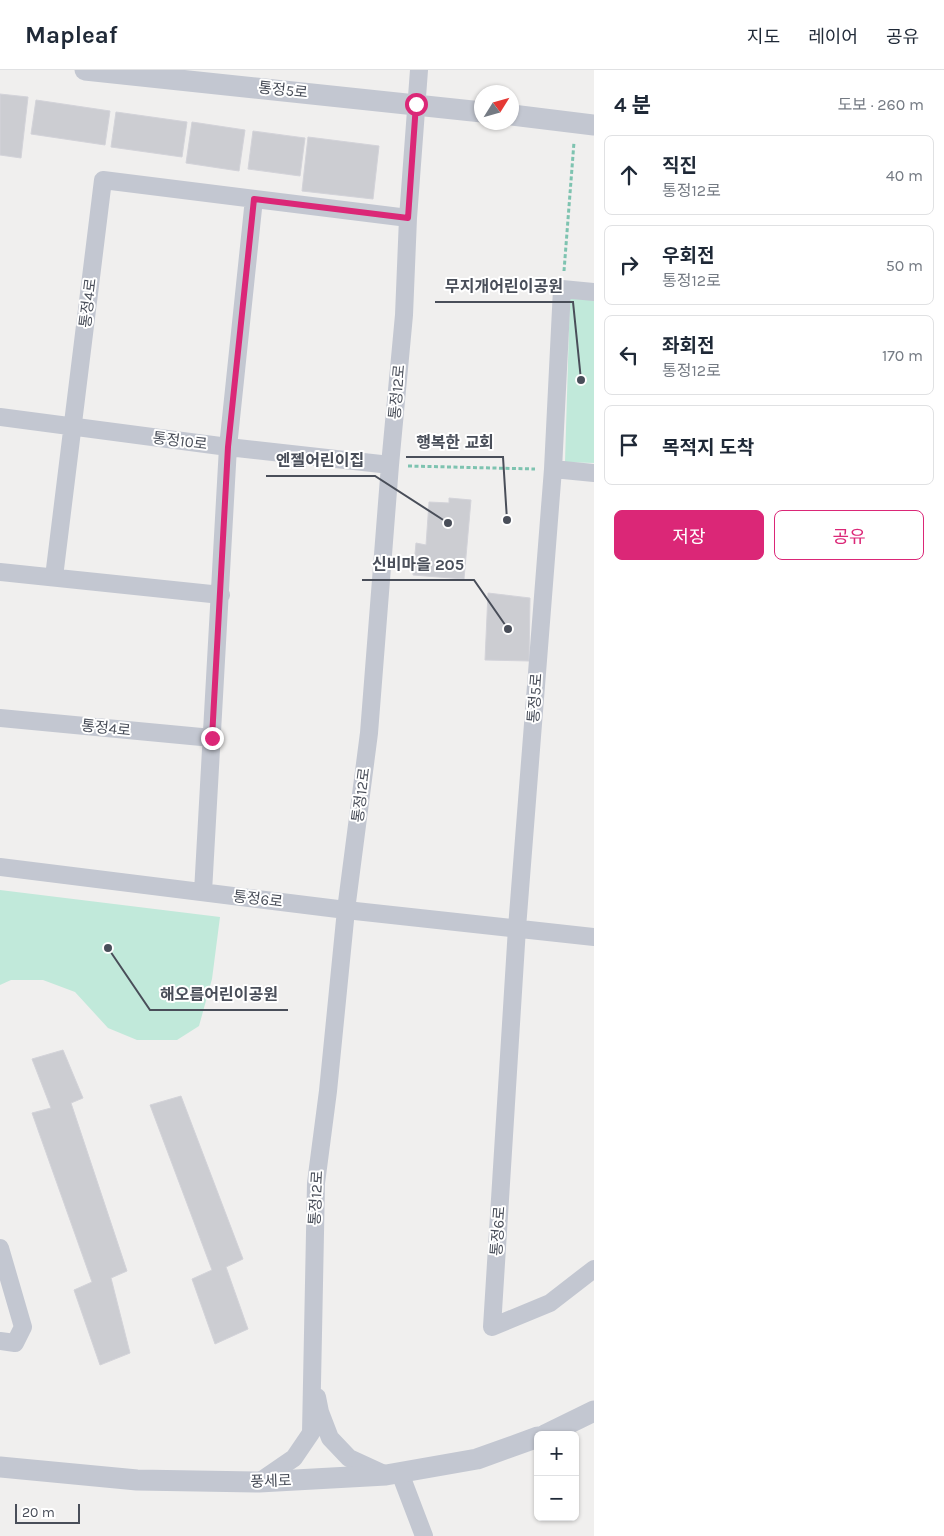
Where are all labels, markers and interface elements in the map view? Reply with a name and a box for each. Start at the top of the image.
text: Mapleaf [25,21,118,49]
text: 지도 [747,26,780,48]
text: 레이어 [808,26,858,48]
text: 공유 [886,26,919,48]
street label: 통정5로 [257,78,309,102]
north arrow [474,85,519,130]
route start [405,93,428,116]
text: 4 분 [614,93,651,117]
text: 도보 · 260 m [837,95,924,114]
text: 직진 [662,155,697,177]
icon: ahead [615,161,643,189]
text: 40 m [886,166,923,185]
text: 통정12로 [662,181,721,200]
text: 우회전 [662,245,714,267]
icon: right [615,251,643,279]
text: 50 m [886,256,923,275]
callout: 무지개어린이공원 [435,271,573,302]
text: 통정12로 [662,271,721,290]
street label: 통정4로 [76,277,100,329]
text: 무지개어린이공원 [445,277,563,296]
text: 좌회전 [662,335,714,357]
icon: left [615,341,643,369]
text: 170 m [882,346,923,365]
text: 통정12로 [662,361,721,380]
street label: 통정12로 [386,364,408,420]
callout: 행복한 교회 [406,426,503,457]
street label: 통정10로 [151,429,209,453]
icon: arrive [615,431,643,459]
text: 행복한 교회 [416,433,494,452]
text: 목적지 도착 [662,437,754,459]
callout: 엔젤어린이집 [266,445,375,476]
text: 엔젤어린이집 [276,451,364,470]
button: 저장 [614,510,764,560]
button: 공유 [774,510,924,560]
callout: 신비마을 205 [362,549,474,580]
text: 신비마을 205 [372,555,464,574]
street label: 통정5로 [524,672,546,724]
street label: 통정4로 [80,716,132,740]
route end [201,727,224,750]
street label: 통정12로 [349,767,373,823]
street label: 통정6로 [232,887,284,911]
callout: 해오름어린이공원 [150,979,288,1010]
text: 해오름어린이공원 [160,985,278,1004]
street label: 통정12로 [306,1170,326,1226]
street label: 통정6로 [487,1205,509,1257]
map controls [534,1431,579,1521]
button: + [534,1431,579,1476]
street label: 풍세로 [250,1471,292,1491]
button: − [534,1476,579,1521]
scale bar [15,1501,80,1524]
text: 20 m [22,1504,55,1521]

